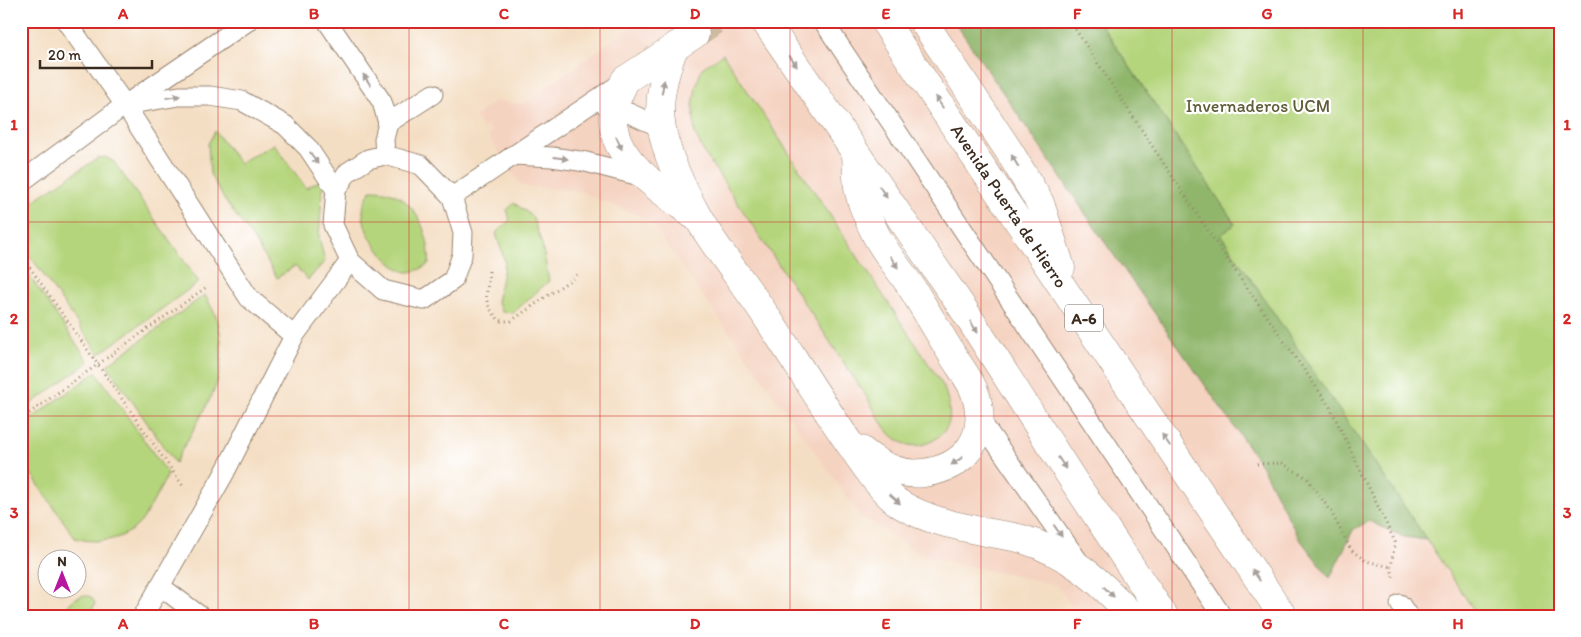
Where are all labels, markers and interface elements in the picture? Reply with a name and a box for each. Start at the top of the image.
text: A [117,4,129,23]
text: B [309,4,320,23]
text: C [499,4,510,23]
text: D [690,4,701,23]
text: E [882,4,891,23]
text: F [1073,4,1082,23]
text: G [1261,4,1273,23]
text: H [1452,4,1464,23]
scale bar [40,38,152,70]
text: 20 m [48,46,82,64]
one-way arrow [788,55,798,68]
one-way arrow [362,73,372,87]
one-way arrow [659,78,667,94]
one-way arrow [165,93,181,101]
one-way arrow [934,95,943,109]
park label: Invernaderos UCM [1186,95,1330,117]
text: 1 [10,115,18,134]
text: 1 [1563,115,1571,134]
street label: Avenida Puerta de Hierro [946,120,1072,292]
one-way arrow [615,136,623,150]
one-way arrow [309,151,319,164]
one-way arrow [554,154,570,162]
one-way arrow [1011,155,1020,168]
one-way arrow [878,185,888,199]
one-way arrow [889,255,899,268]
road number: A-6 [1065,304,1103,332]
text: 2 [10,309,19,328]
text: 2 [1563,309,1572,328]
one-way arrow [969,320,979,333]
one-way arrow [1161,433,1171,447]
one-way arrow [950,456,964,465]
one-way arrow [1057,456,1067,470]
one-way arrow [889,493,901,505]
text: 3 [10,503,19,522]
text: 3 [1563,503,1572,522]
one-way arrow [1053,525,1063,538]
north arrow [38,550,88,600]
text: N [57,553,67,570]
one-way arrow [1252,568,1261,582]
one-way arrow [1103,586,1115,598]
text: A [117,614,129,633]
text: B [309,614,320,633]
text: C [499,614,510,633]
text: D [690,614,701,633]
text: E [882,614,891,633]
text: F [1073,614,1082,633]
text: G [1261,614,1273,633]
text: H [1452,614,1464,633]

